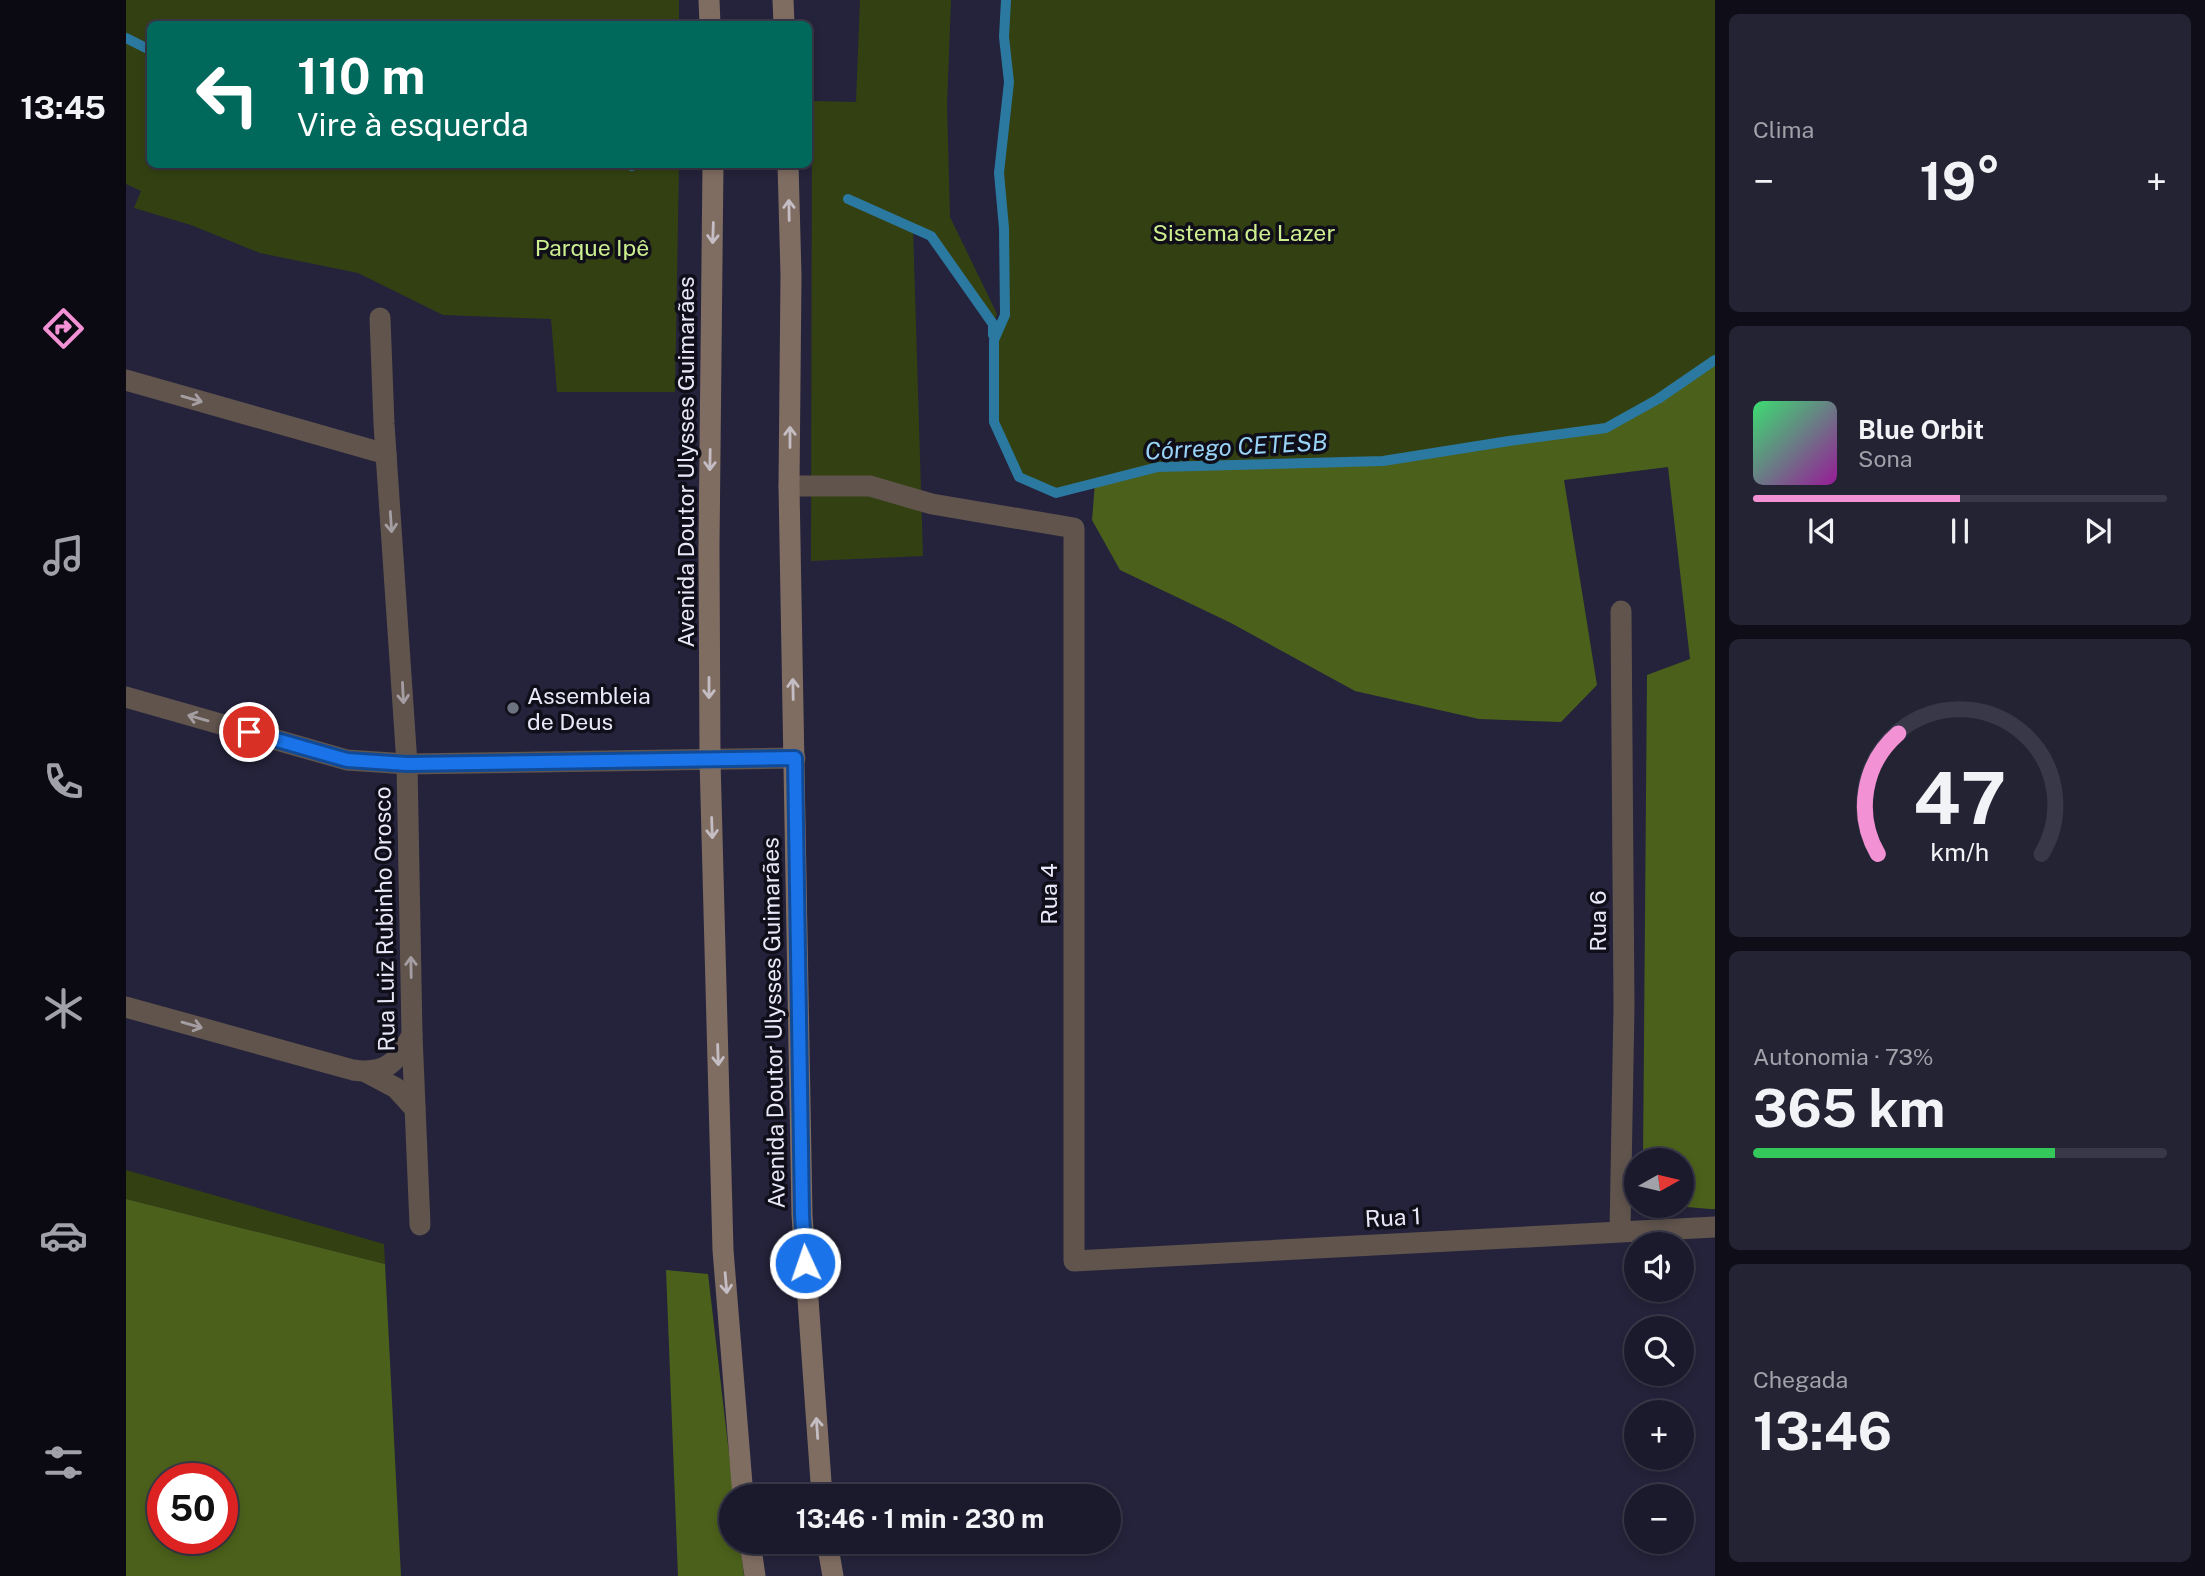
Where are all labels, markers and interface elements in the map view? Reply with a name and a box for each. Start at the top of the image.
text: 110 m [297,47,425,105]
icon: left [182,49,273,140]
text: 13:45 [20,89,106,126]
text: Vire à esquerda [297,106,529,143]
text: Clima [1753,116,1814,143]
text: 19° [1919,151,2001,212]
text: − [1753,159,1774,204]
text: + [2146,159,2167,204]
one-way arrow [782,199,796,222]
park label: Sistema de Lazer [1153,219,1335,246]
one-way arrow [707,221,720,244]
park label: Parque Ipê [535,234,649,261]
street label: Avenida Doutor Ulysses Guimarães [672,276,699,648]
icon: directions [39,304,88,353]
one-way arrow [180,393,202,406]
text: Blue Orbit [1858,414,1984,445]
one-way arrow [783,426,797,449]
water label: Córrego CETESB [1144,427,1328,465]
text: Sona [1858,445,1912,472]
one-way arrow [703,448,717,471]
one-way arrow [385,510,398,533]
icon: previous [1803,512,1841,550]
icon: pause [1941,512,1979,550]
icon: next [2079,512,2117,550]
icon: music [39,531,88,580]
one-way arrow [702,676,716,699]
one-way arrow [787,678,800,701]
one-way arrow [396,682,409,705]
place label: Assembleia de Deus [527,682,651,735]
marker: Assembleia de Deus [505,700,521,716]
pin [219,702,279,762]
one-way arrow [187,710,209,723]
icon: arrive [230,713,268,751]
text: 47 [1913,755,2007,840]
icon: phone [39,757,88,806]
street label: Rua Luiz Rubinho Orosco [368,786,400,1052]
one-way arrow [705,816,719,839]
street label: Avenida Doutor Ulysses Guimarães [756,837,790,1209]
text: km/h [1931,837,1989,867]
street label: Rua 4 [1035,863,1062,925]
street label: Rua 6 [1584,890,1611,952]
one-way arrow [404,956,417,979]
icon: climate [39,984,88,1033]
one-way arrow [181,1020,203,1033]
text: Autonomia · 73% [1753,1043,1934,1070]
one-way arrow [712,1044,725,1067]
text: 365 km [1753,1078,1945,1139]
north arrow [1624,1148,1694,1218]
map controls [1624,1148,1694,1554]
street label: Rua 1 [1364,1202,1422,1232]
icon: car [39,1211,88,1260]
position arrow [768,1226,842,1300]
button: sound [1624,1232,1694,1302]
one-way arrow [720,1271,733,1294]
button: search [1624,1316,1694,1386]
text: Chegada [1753,1366,1848,1393]
button: + [1624,1400,1694,1470]
text: 13:46 [1753,1401,1892,1462]
one-way arrow [810,1417,823,1440]
icon: filters [39,1438,88,1487]
speed limit sign: 50 [147,1463,238,1554]
button: − [1624,1484,1694,1554]
text: 13:46 · 1 min · 230 m [796,1503,1044,1534]

